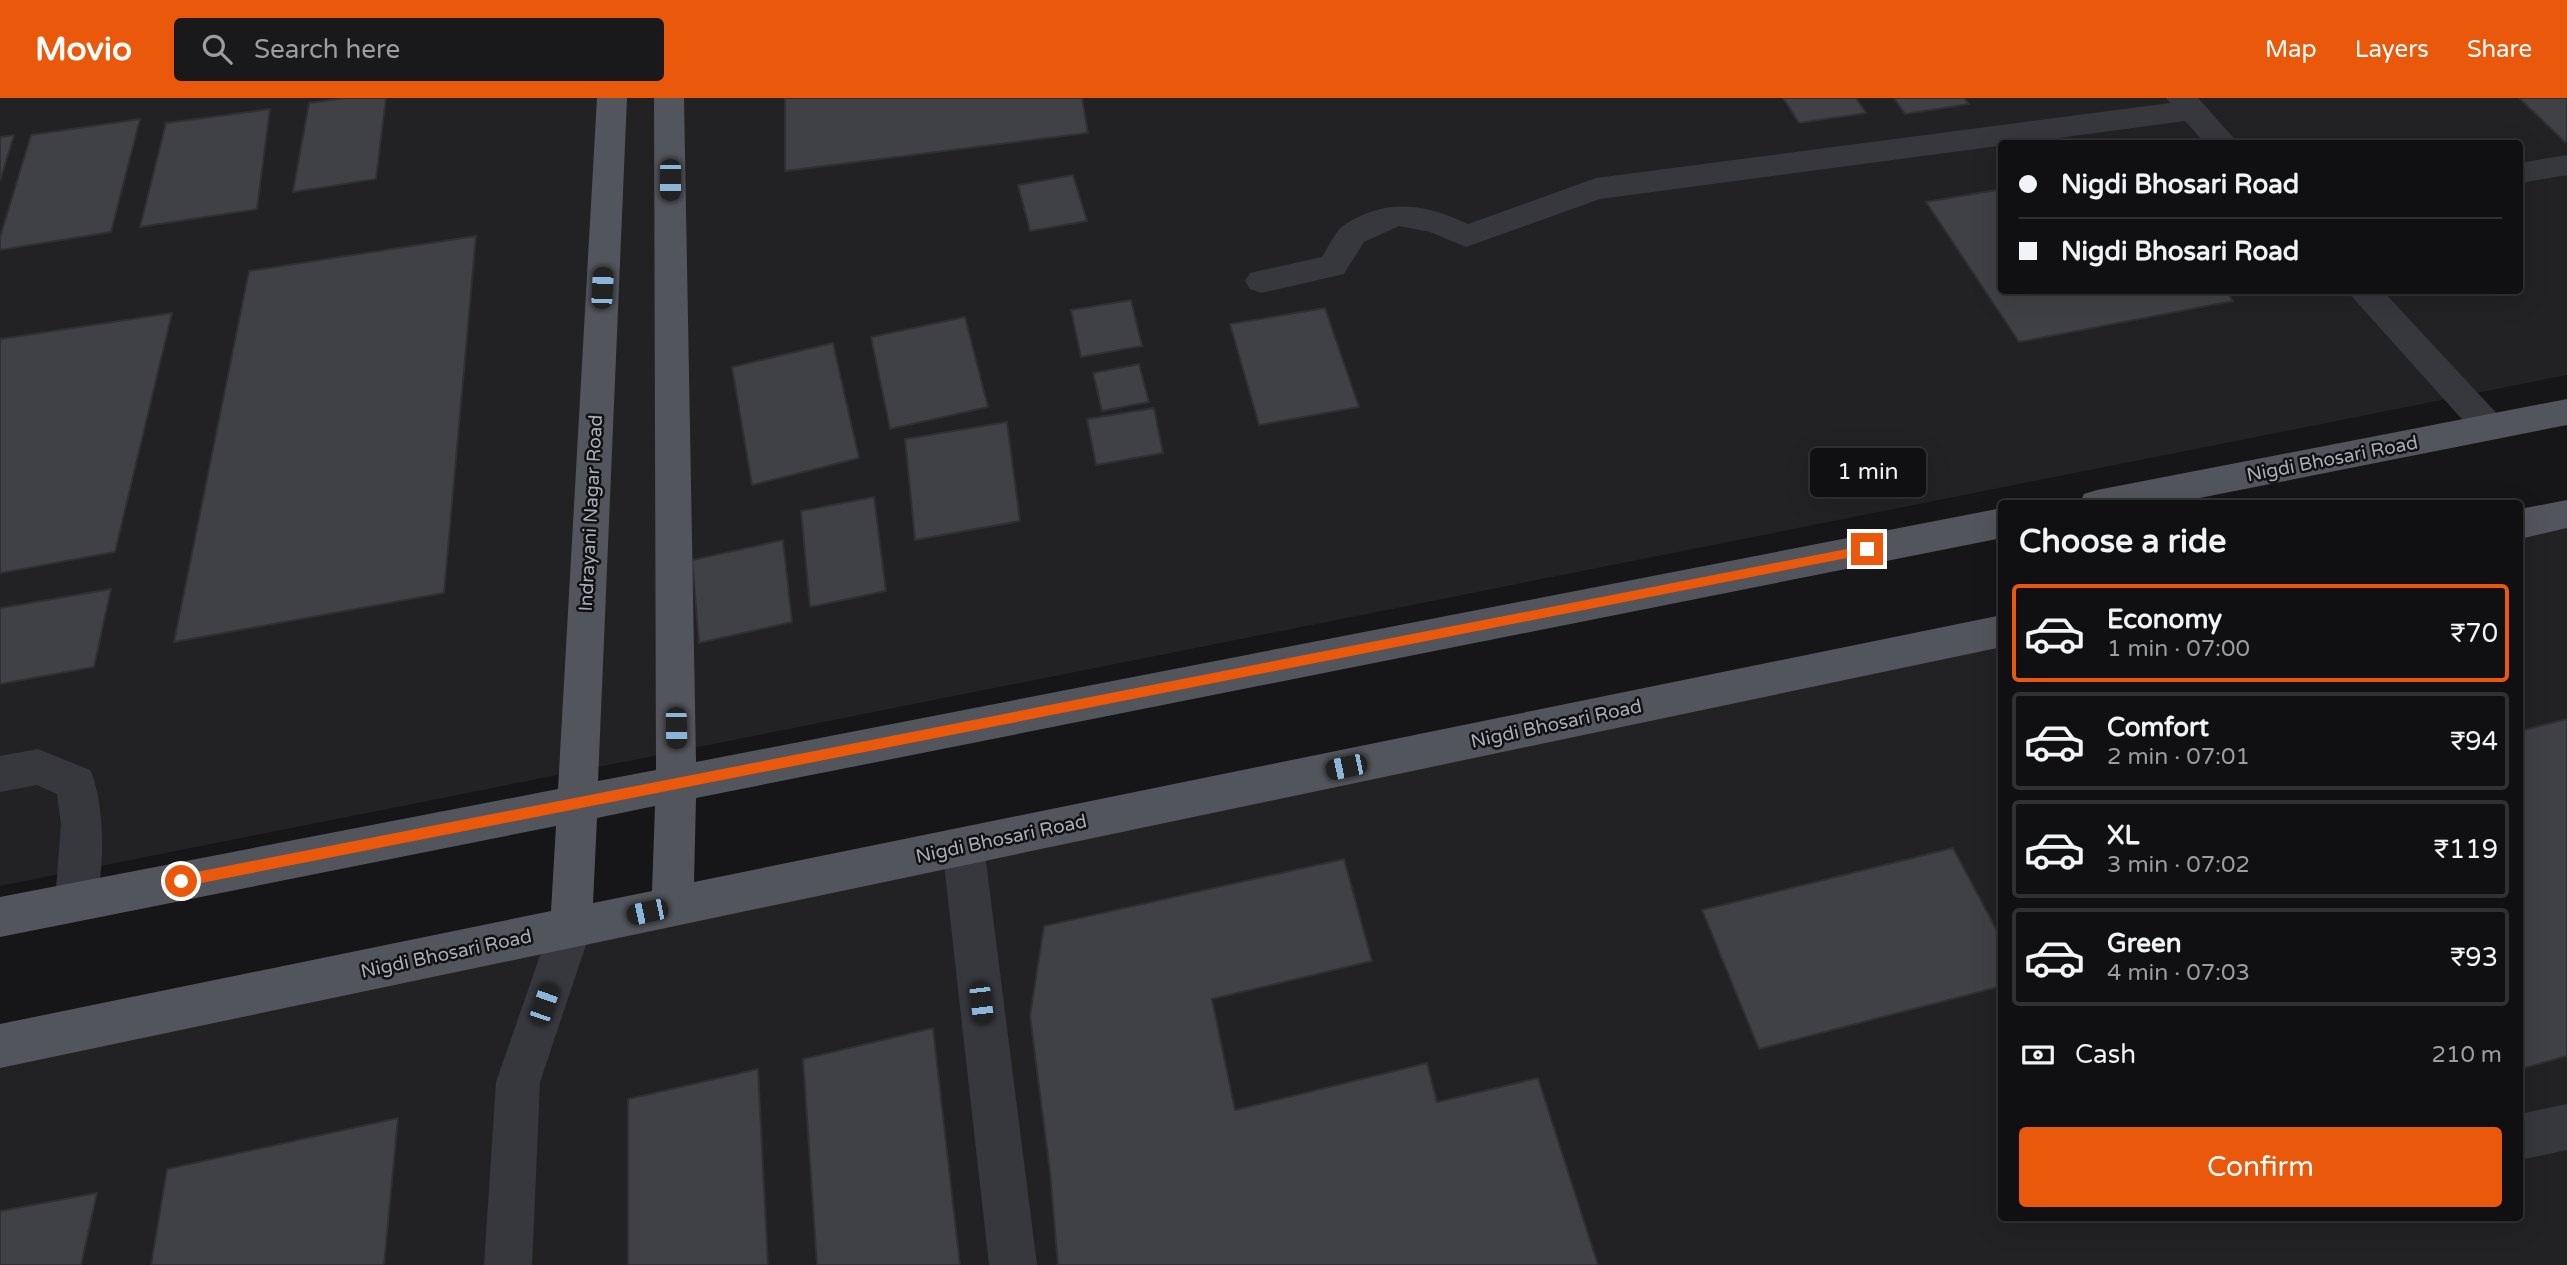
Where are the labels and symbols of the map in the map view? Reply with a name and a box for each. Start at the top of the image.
car [660,159,681,201]
car [591,266,614,310]
street label: Indrayani Nagar Road [575,414,607,612]
street label: Nigdi Bhosari Road [2245,432,2420,486]
callout: 1 min [1809,448,1925,496]
route end [1851,533,1883,565]
street label: Nigdi Bhosari Road [1469,695,1644,753]
car [666,707,687,749]
car [1324,752,1369,782]
street label: Nigdi Bhosari Road [914,810,1089,868]
route start [165,865,197,897]
car [625,897,670,927]
street label: Nigdi Bhosari Road [359,925,534,983]
car [528,981,561,1027]
car [969,981,994,1025]

